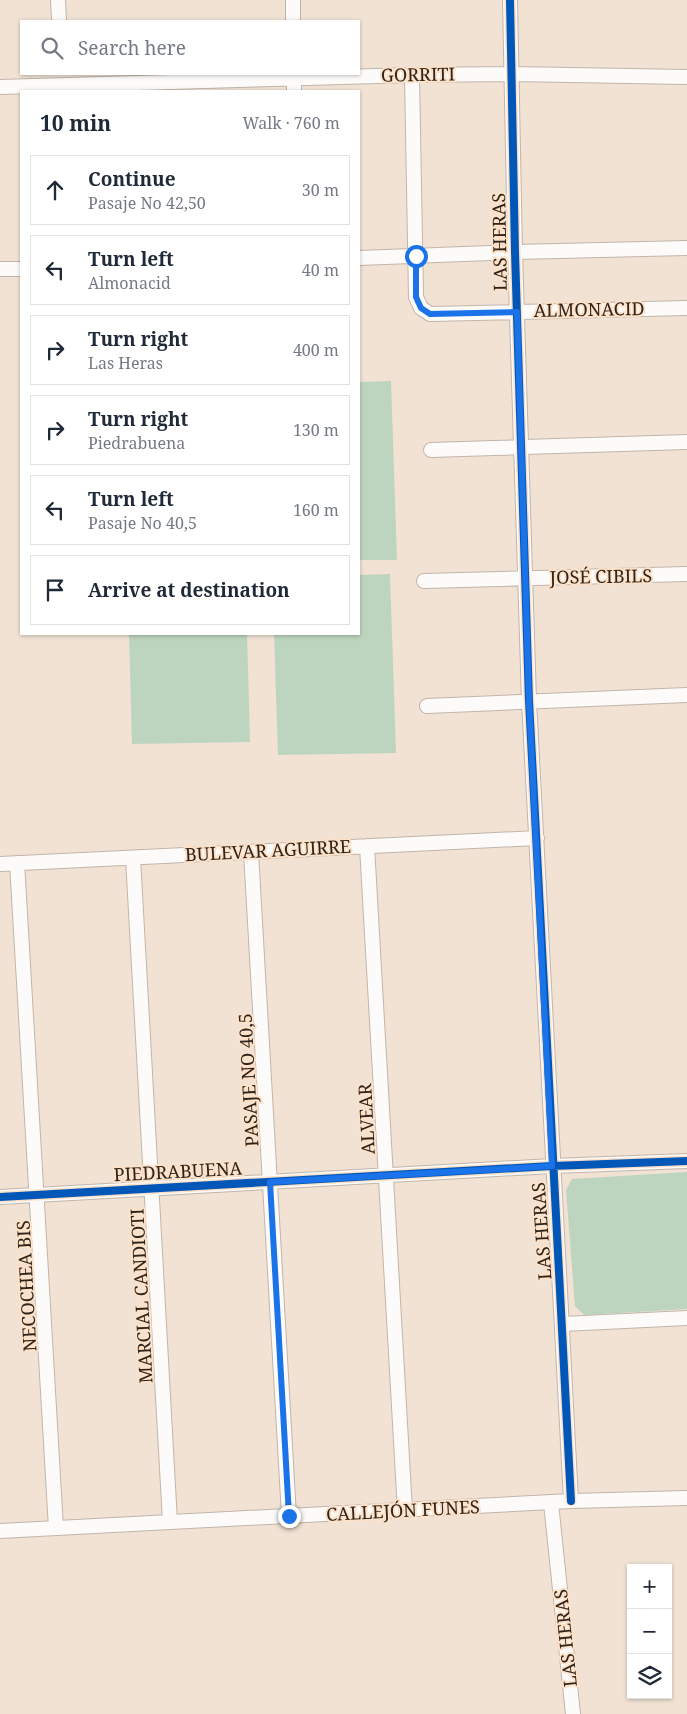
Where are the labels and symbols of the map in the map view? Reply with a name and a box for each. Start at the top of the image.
street label: GORRITI [381,61,455,87]
street label: LAS HERAS [486,193,512,291]
route start [405,245,428,268]
street label: ALMONACID [533,296,645,322]
street label: JOSÉ CIBILS [549,563,652,589]
street label: BULEVAR AGUIRRE [184,834,352,866]
street label: PASAJE NO 40,5 [233,1013,263,1147]
street label: ALVEAR [352,1083,380,1155]
street label: PIEDRABUENA [113,1156,243,1186]
street label: LAS HERAS [526,1181,556,1281]
street label: MARCIAL CANDIOTI [124,1208,158,1384]
street label: NECOCHEA BIS [11,1220,41,1352]
street label: CALLEJÓN FUNES [325,1494,480,1526]
route end [278,1505,301,1528]
street label: LAS HERAS [548,1588,582,1688]

